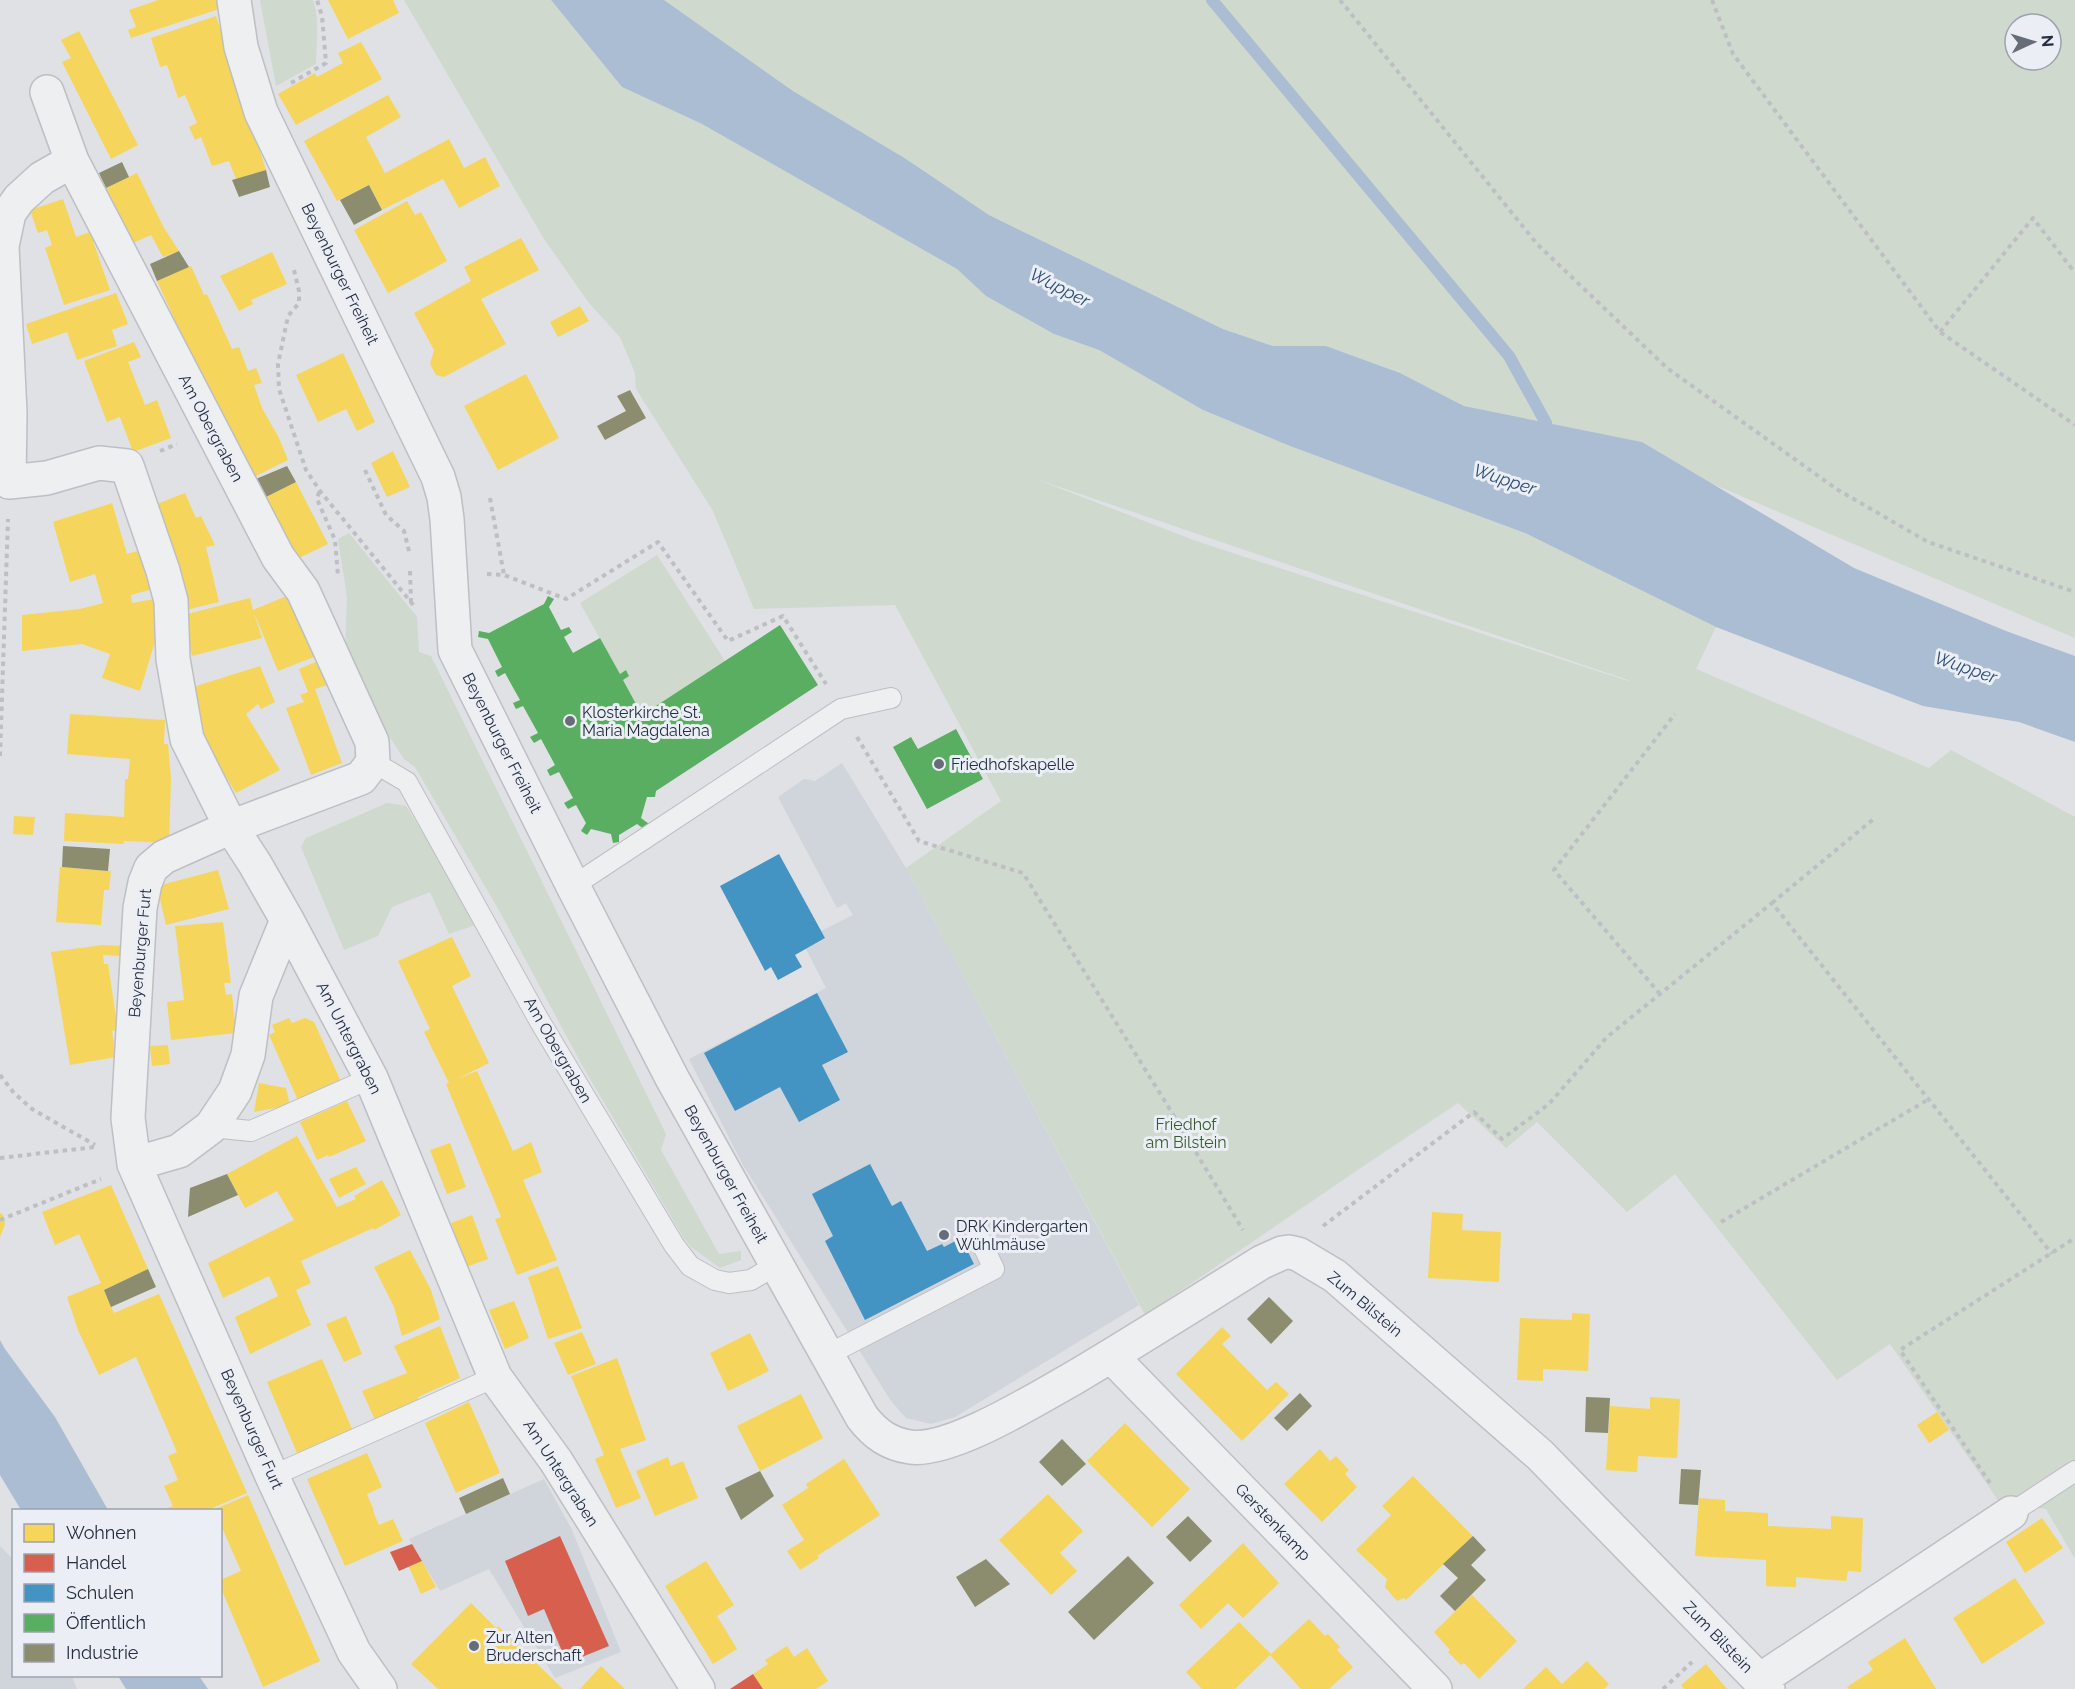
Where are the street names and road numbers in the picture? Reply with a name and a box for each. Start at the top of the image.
street label: Beyenburger Freiheit [298,200,383,348]
street label: Am Obergraben [175,371,247,485]
street label: Beyenburger Freiheit [458,670,546,817]
street label: Beyenburger Furt [125,887,155,1018]
street label: Am Untergraben [312,979,386,1097]
street label: Am Obergraben [520,994,596,1106]
street label: Beyenburger Freiheit [680,1102,772,1247]
street label: Zum Bilstein [1324,1267,1406,1341]
street label: Beyenburger Furt [217,1366,287,1493]
street label: Am Untergraben [519,1416,603,1530]
street label: Gerstenkamp [1231,1479,1315,1565]
street label: Zum Bilstein [1679,1597,1757,1677]

